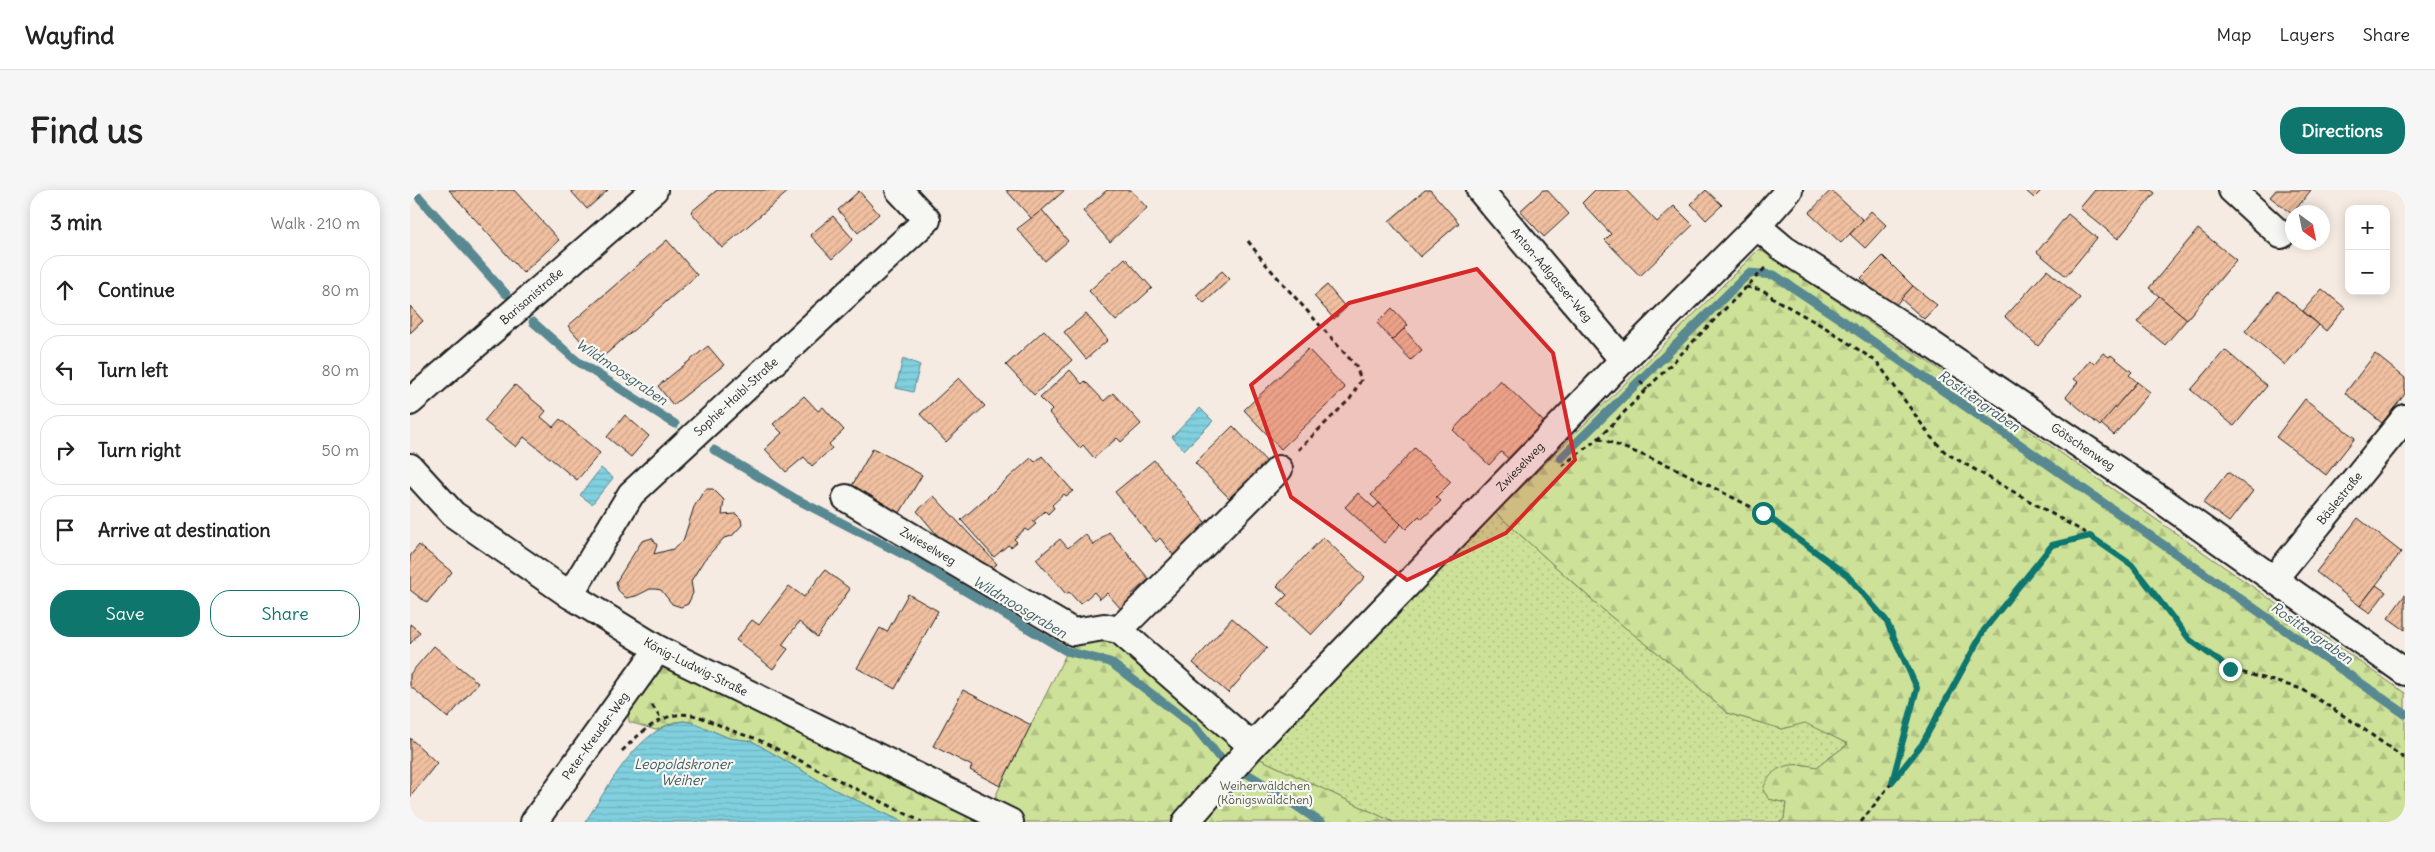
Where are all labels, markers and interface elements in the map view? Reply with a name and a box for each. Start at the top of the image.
text: Wayfind [25,20,114,50]
text: Map [2216,23,2251,46]
text: Layers [2279,23,2335,46]
text: Share [2363,23,2410,46]
button: Directions [2280,107,2405,154]
text: Find us [30,108,143,152]
north arrow [2285,205,2330,250]
map controls [2345,205,2390,295]
button: + [2345,205,2390,250]
text: 3 min [50,209,102,236]
text: Walk · 210 m [270,213,360,233]
street label: Anton-Adlgasser-Weg [1508,224,1596,325]
button: − [2345,250,2390,295]
street label: Barisanistraße [497,265,566,327]
icon: ahead [51,276,79,304]
text: Continue [98,278,175,302]
text: 80 m [321,280,359,300]
water label: Wildmoosgraben [573,335,672,410]
street label: Sophie-Haibl-Straße [691,354,781,439]
icon: left [51,356,79,384]
text: Turn left [98,358,168,382]
text: 80 m [321,360,359,380]
water label: Rosittengraben [1935,366,2024,436]
street label: Götschenweg [2048,420,2118,473]
icon: right [51,436,79,464]
text: Turn right [98,438,181,462]
street label: Zwieselweg [1493,439,1547,494]
text: 50 m [321,440,359,460]
street label: Bäslestraße [2313,469,2365,527]
route start [1752,502,1775,525]
icon: arrive [51,516,79,544]
text: Arrive at destination [98,518,271,542]
street label: Zwieselweg [897,524,959,568]
water label: Wildmoosgraben [970,572,1071,643]
button: Save [50,590,200,637]
button: Share [210,590,360,637]
water label: Rosittengraben [2268,598,2357,668]
street label: König-Ludwig-Straße [641,634,750,699]
route end [2219,658,2242,681]
street label: Peter-Kreuder-Weg [559,689,632,782]
water label: Leopoldskroner Weiher [634,755,734,789]
park label: Weiherwäldchen (Königswäldchen) [1217,778,1313,807]

